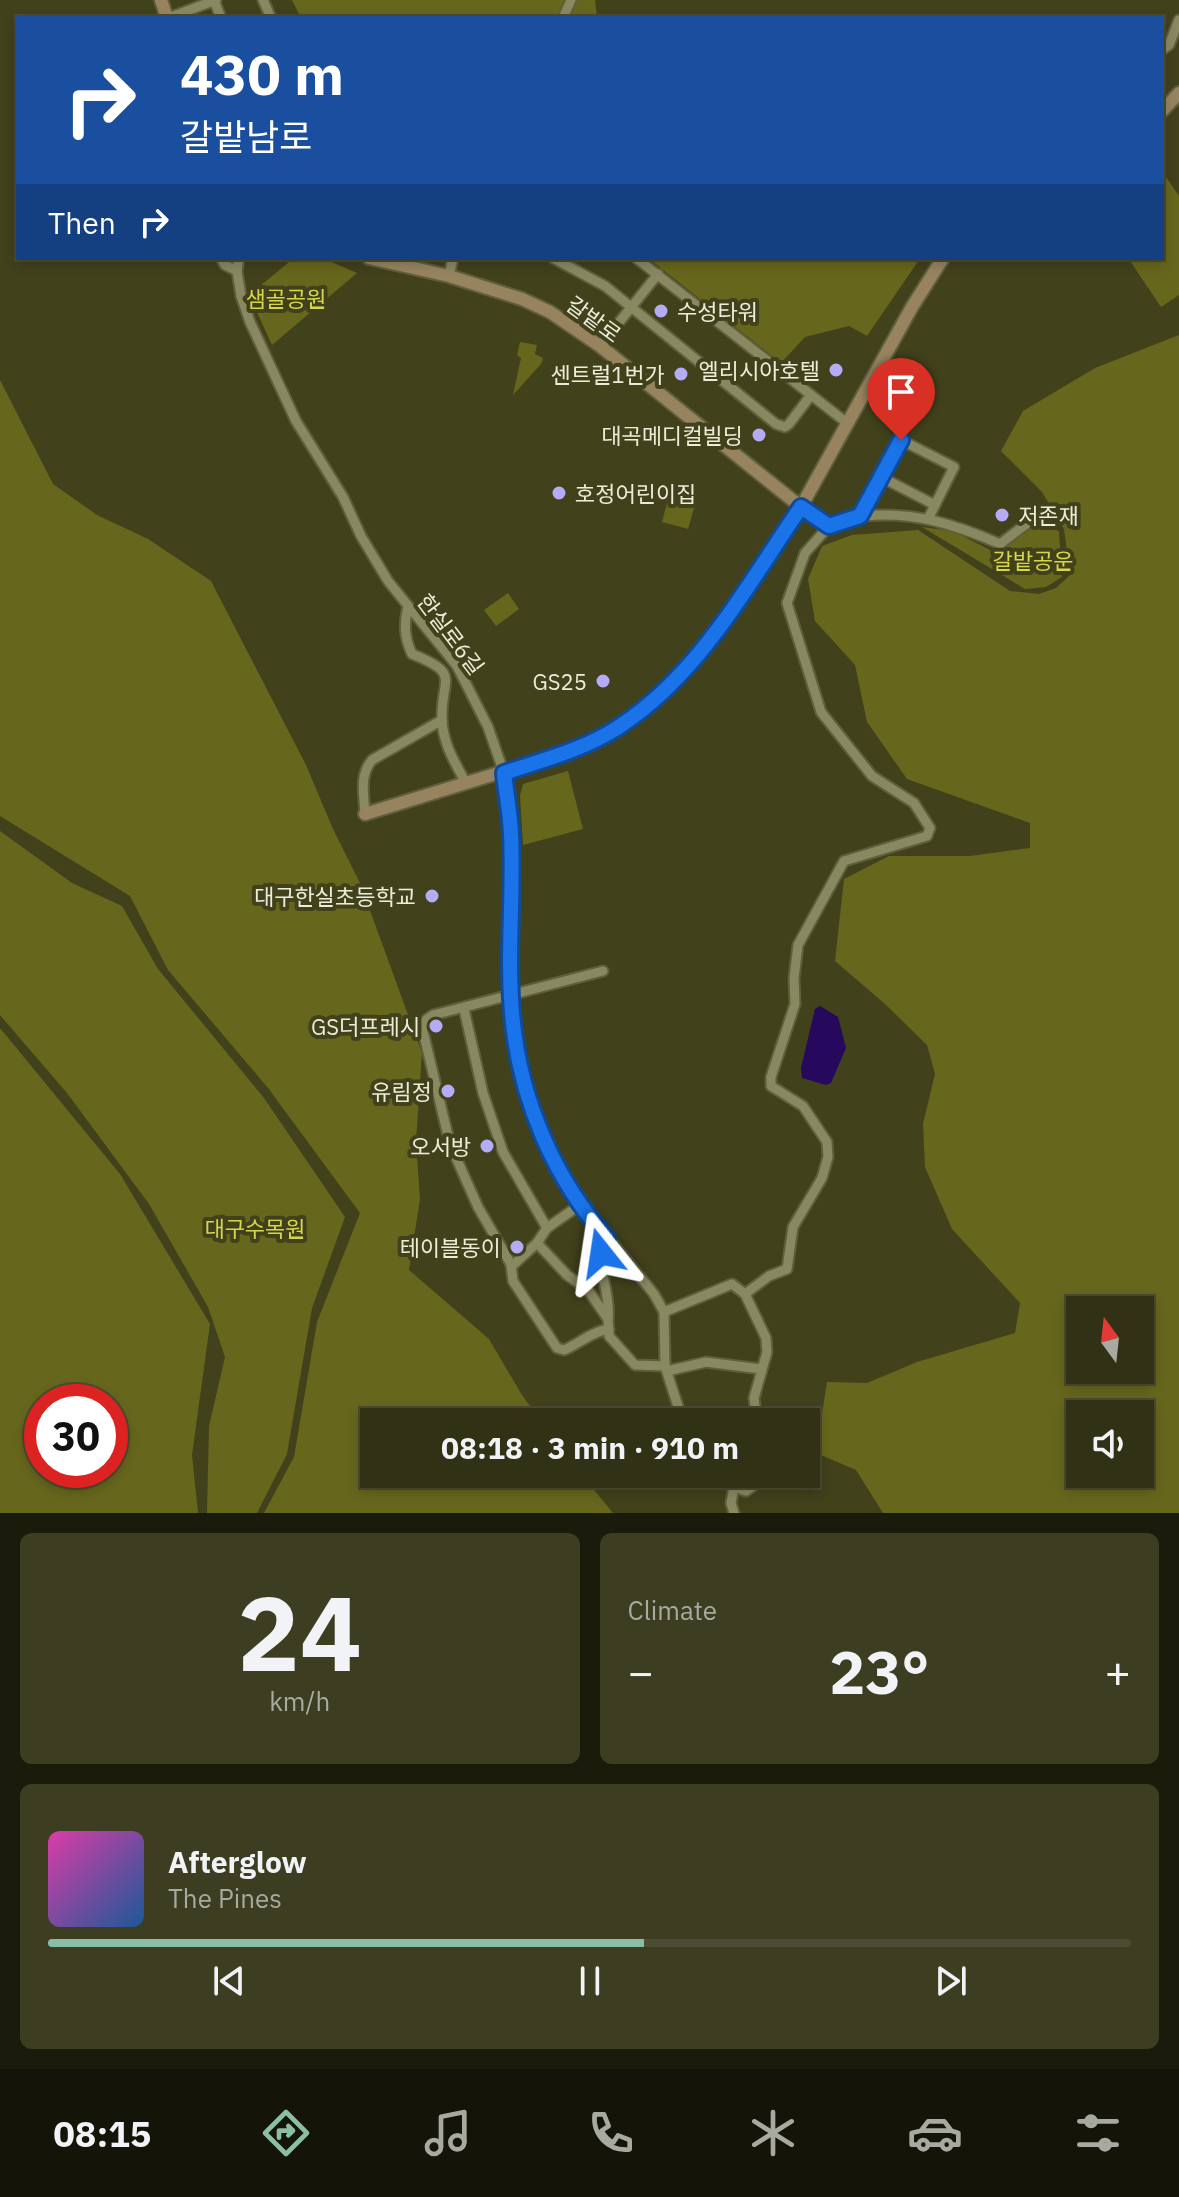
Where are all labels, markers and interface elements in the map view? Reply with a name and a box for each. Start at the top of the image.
text: 430 m [180,38,344,110]
icon: right [48,48,152,152]
text: 갈밭남로 [180,113,312,160]
icon: right [132,200,176,244]
text: Then [48,203,116,242]
park label: 샘골공원 [246,284,326,313]
street label: 갈밭로 [561,289,627,349]
place label: 수성타워 [677,297,758,326]
marker: 수성타워 [652,302,670,320]
place label: 엘리시아호텔 [699,356,820,385]
pin [867,358,935,440]
place label: 센트럴1번가 [551,360,665,389]
marker: 엘리시아호텔 [827,361,845,379]
marker: 센트럴1번가 [672,365,690,383]
icon: arrive [879,370,923,414]
place label: 대곡메디컬빌딩 [601,421,743,450]
marker: 대곡메디컬빌딩 [750,426,768,444]
place label: 호정어린이집 [575,479,696,508]
marker: 호정어린이집 [550,484,568,502]
place label: 저존재 [1018,501,1079,530]
marker: 저존재 [993,506,1011,524]
park label: 갈밭공운 [993,546,1073,575]
street label: 한실로6길 [411,588,491,680]
place label: GS25 [533,667,587,696]
marker: GS25 [594,672,612,690]
place label: 대구한실초등학교 [254,882,416,911]
marker: 대구한실초등학교 [423,887,441,905]
place label: GS더프레시 [311,1012,420,1041]
marker: GS더프레시 [427,1017,445,1035]
place label: 유림정 [371,1077,432,1106]
marker: 유림정 [439,1082,457,1100]
place label: 오서방 [410,1132,471,1161]
marker: 오서방 [478,1137,496,1155]
position arrow [559,1211,643,1295]
park label: 대구수목원 [204,1214,306,1243]
place label: 테이블동이 [400,1233,501,1262]
marker: 테이블동이 [508,1238,526,1256]
north arrow [1066,1296,1154,1384]
map controls [1066,1296,1154,1488]
speed limit sign: 30 [24,1384,128,1488]
button: sound [1066,1400,1154,1488]
text: 08:18 · 3 min · 910 m [441,1428,739,1467]
text: 24 [237,1564,362,1700]
text: Climate [628,1593,717,1627]
text: 23° [829,1632,929,1711]
text: − [628,1643,654,1700]
text: + [1105,1643,1131,1700]
text: km/h [269,1684,330,1718]
text: Afterglow [168,1842,307,1881]
text: The Pines [168,1881,282,1915]
icon: previous [207,1959,251,2003]
icon: pause [568,1959,612,2003]
icon: next [929,1959,973,2003]
icon: directions [258,2105,314,2161]
icon: music [420,2105,476,2161]
icon: phone [583,2105,639,2161]
icon: climate [745,2105,801,2161]
icon: car [907,2105,963,2161]
icon: filters [1070,2105,1126,2161]
text: 08:15 [53,2110,151,2157]

